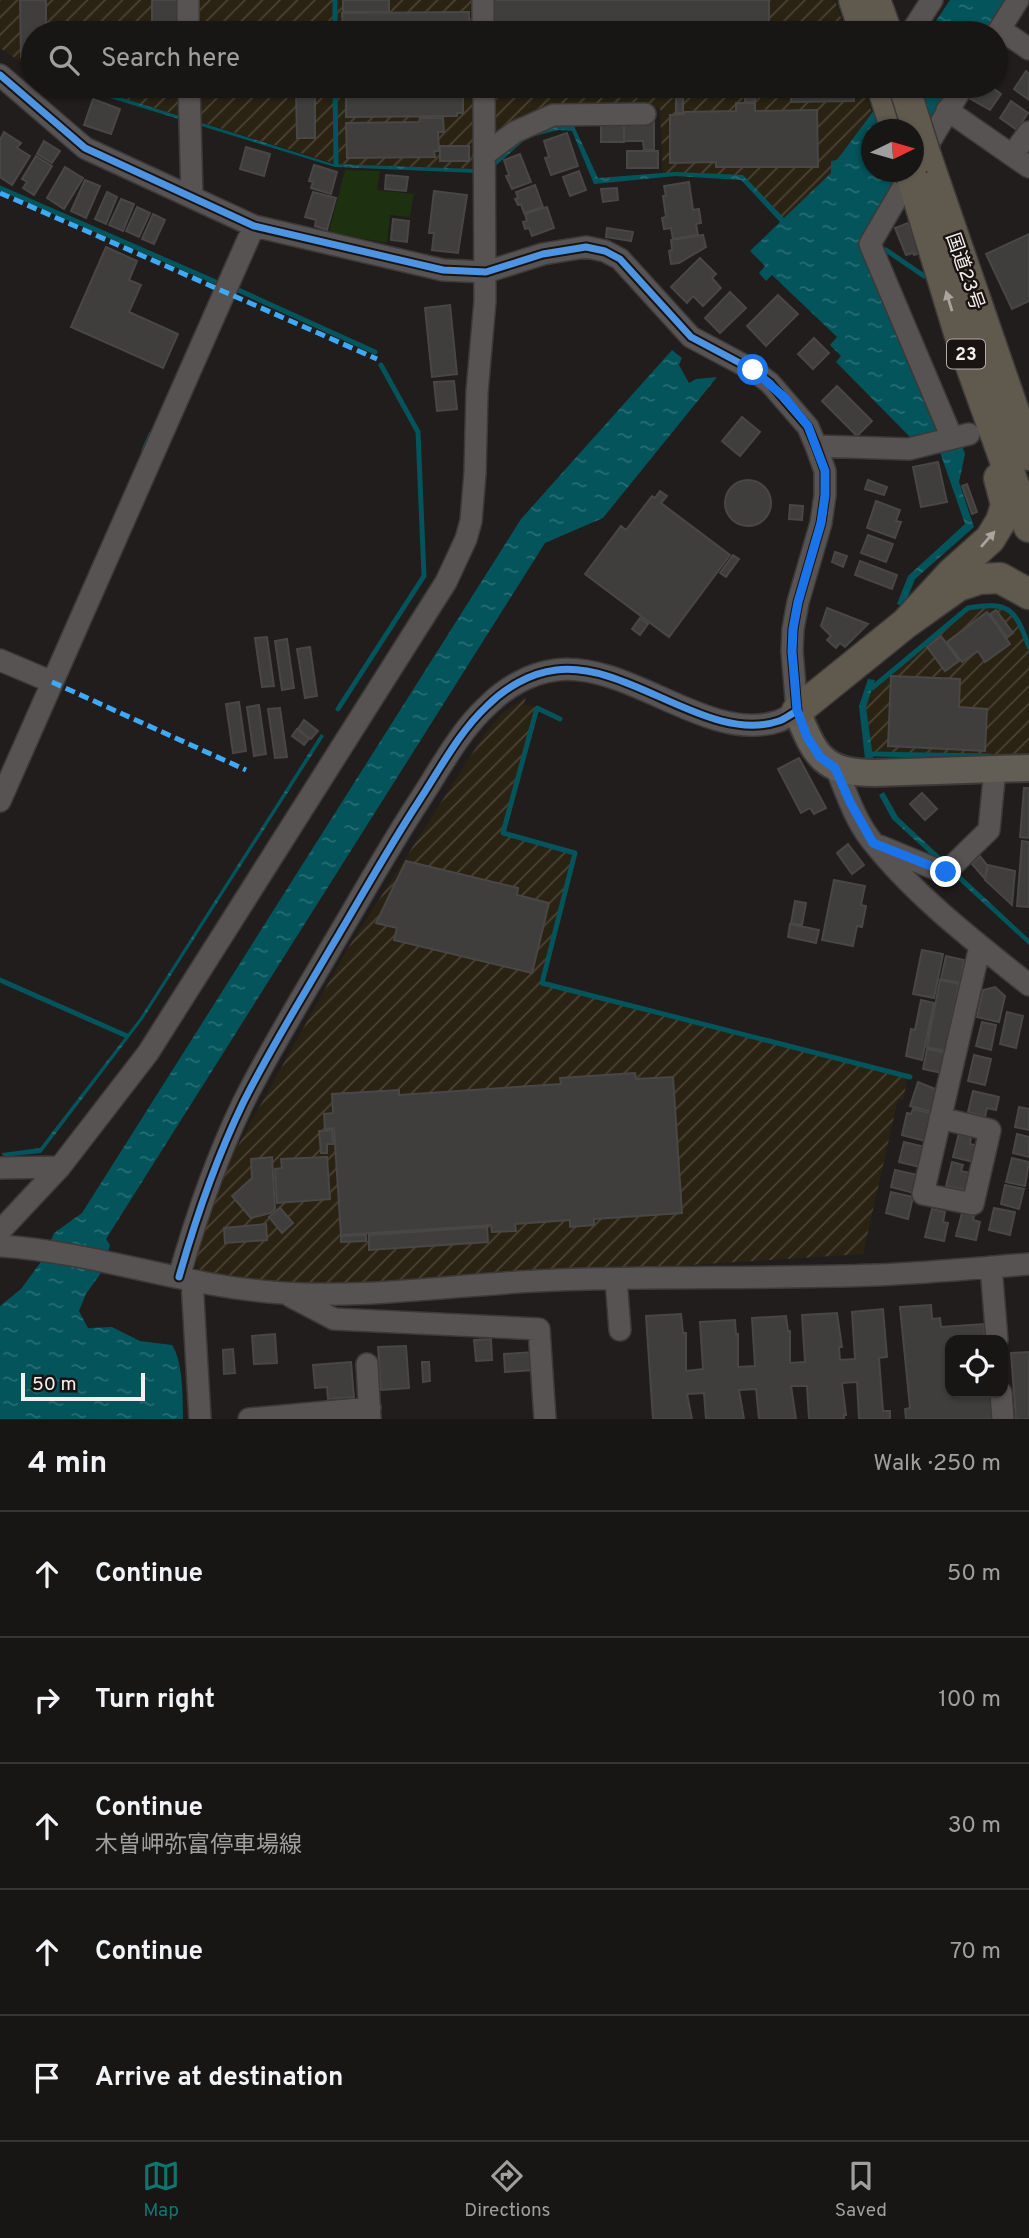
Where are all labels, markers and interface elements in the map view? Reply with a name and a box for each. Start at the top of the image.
search box [21,21,1008,98]
icon: search [45,41,83,79]
text: Search here [101,43,240,76]
north arrow [861,119,924,182]
street label: 国道23号 [940,230,988,313]
one-way arrow [944,291,954,312]
road number: 23 [947,340,985,368]
route start [737,354,768,385]
one-way arrow [980,530,995,548]
route end [930,856,961,887]
map controls [945,1335,1008,1398]
button: locate [945,1335,1008,1398]
scale bar [21,1370,145,1402]
text: 50 m [32,1373,77,1397]
text: 4 min [28,1446,107,1483]
text: Walk · 250 m [873,1450,1001,1479]
icon: ahead [28,1555,66,1593]
text: Continue [95,1558,203,1591]
text: 50 m [947,1560,1001,1589]
icon: right [28,1681,66,1719]
text: Turn right [95,1684,215,1717]
text: 100 m [938,1686,1001,1715]
text: Continue [95,1792,203,1825]
icon: ahead [28,1807,66,1845]
text: 30 m [948,1812,1001,1841]
text: 木曽岬弥富停車場線 [95,1832,302,1861]
icon: ahead [28,1933,66,1971]
text: Continue [95,1936,203,1969]
text: 70 m [950,1938,1001,1967]
icon: arrive [28,2059,66,2097]
text: Arrive at destination [95,2062,343,2095]
tab: Map [142,2157,180,2223]
tab: Directions [464,2157,551,2223]
tab: Saved [835,2157,887,2223]

